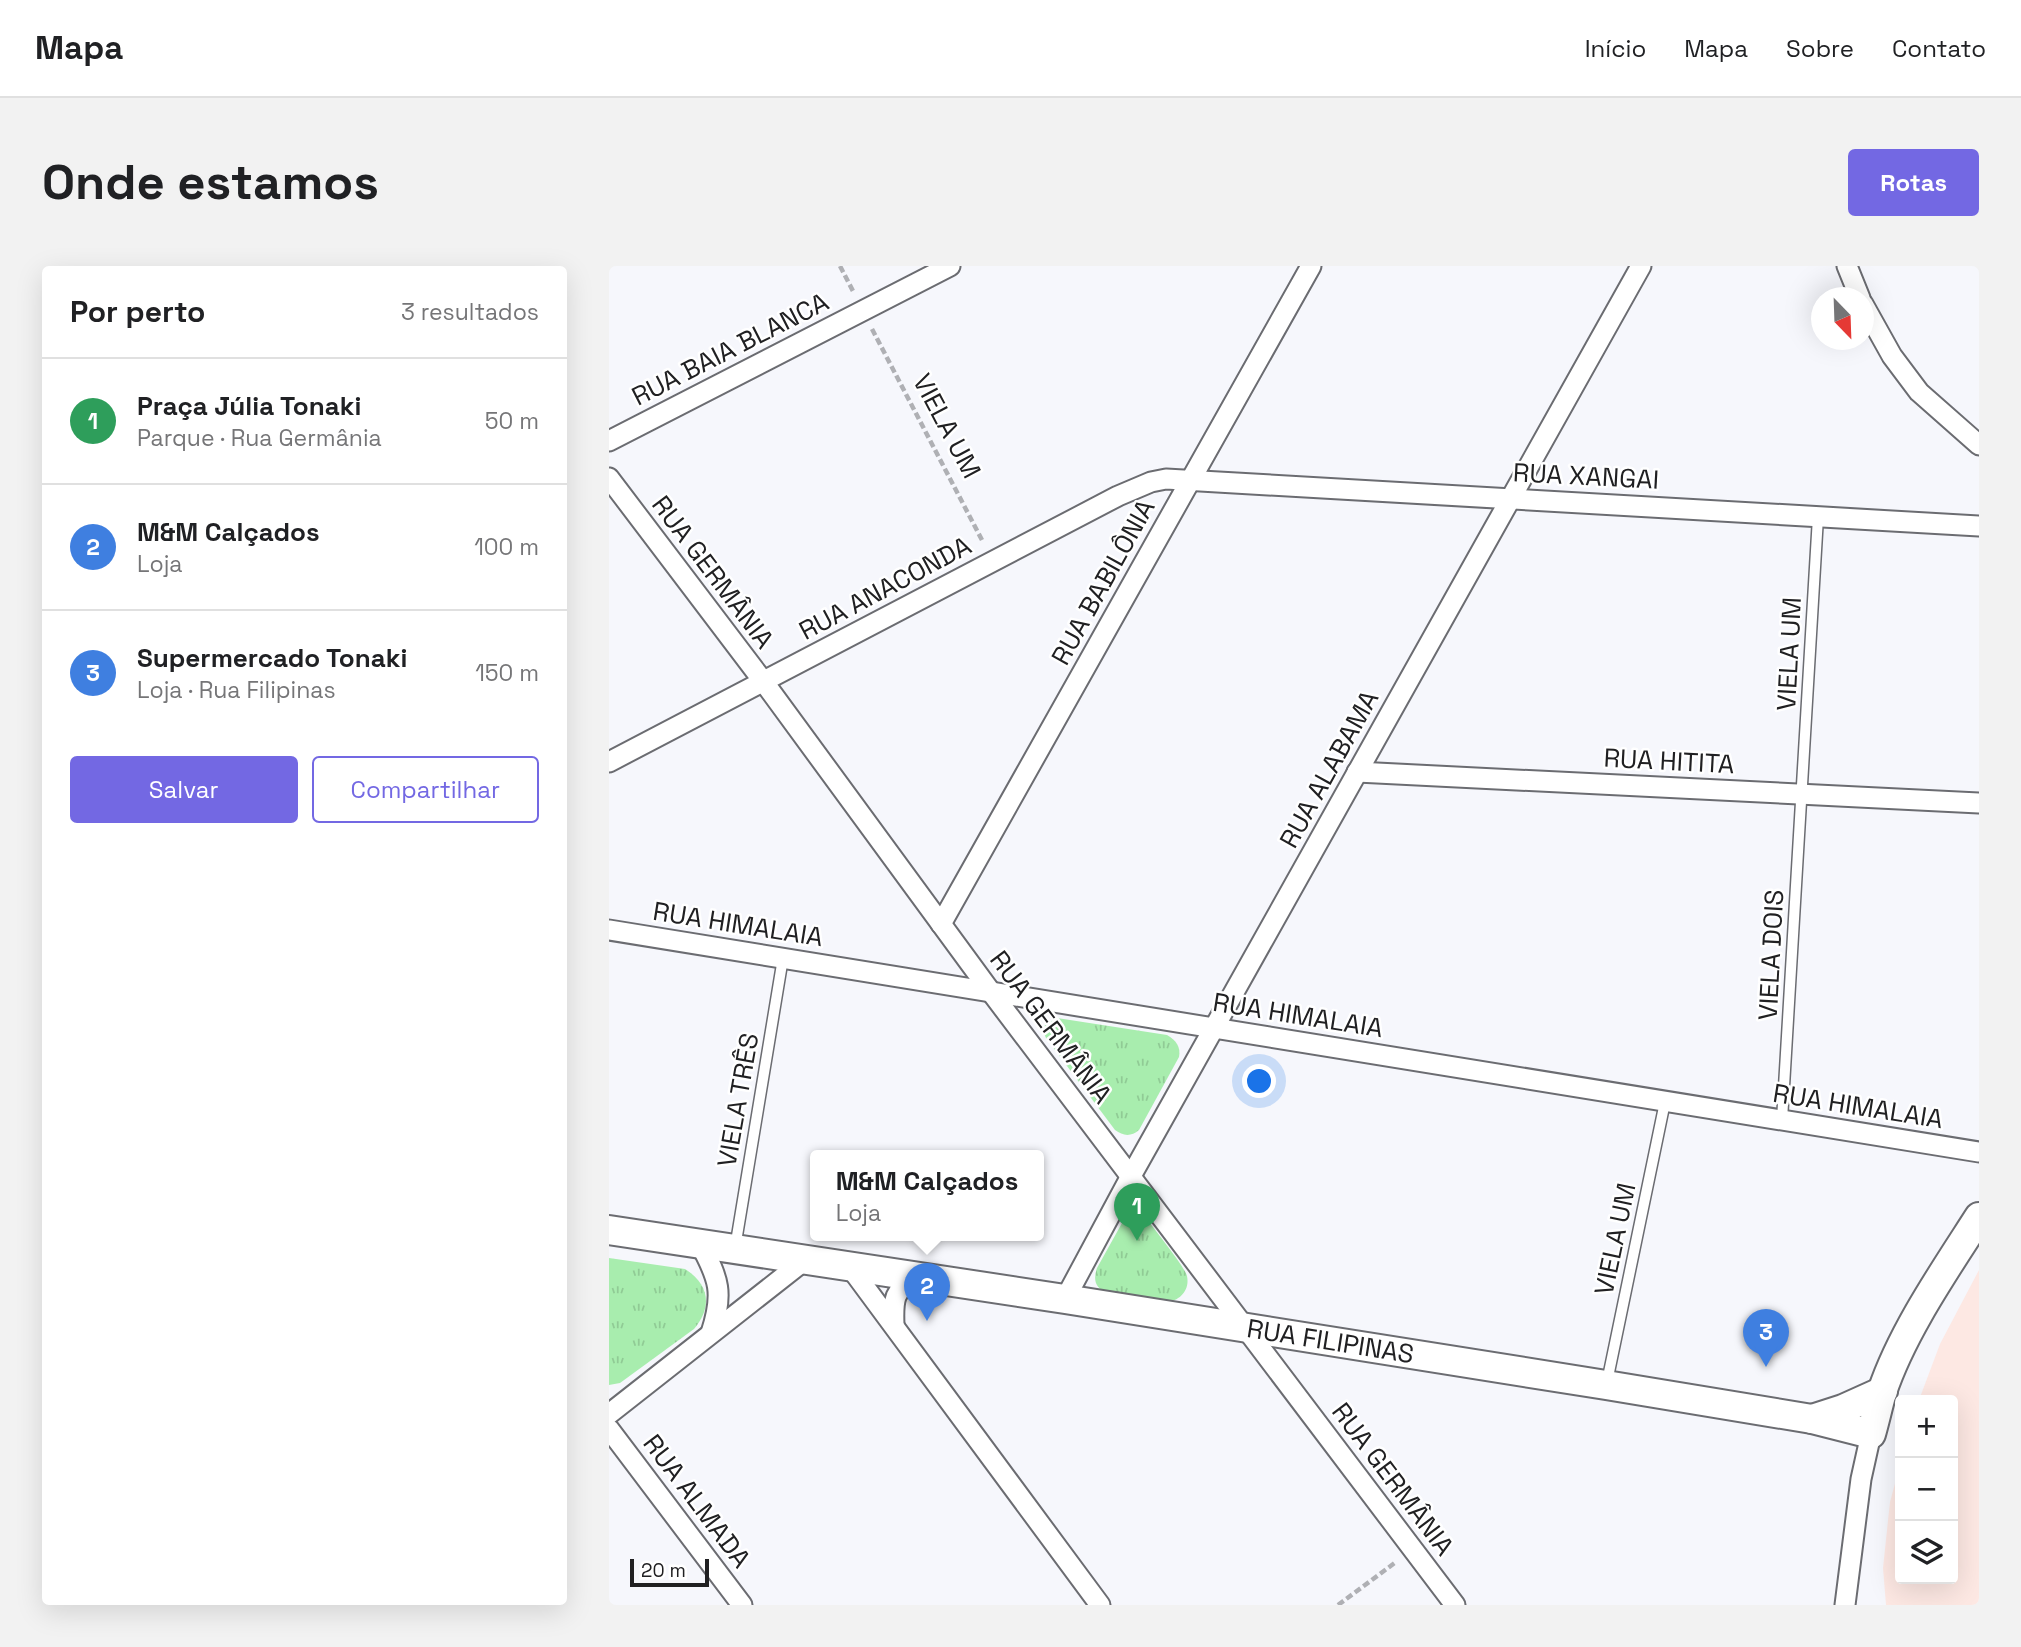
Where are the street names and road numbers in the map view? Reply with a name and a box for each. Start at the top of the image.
street label: RUA BAIA BLANCA [626,285,834,413]
street label: VIELA UM [905,368,989,484]
street label: RUA XANGAI [1512,455,1660,497]
street label: RUA GERMÂNIA [644,489,782,655]
street label: RUA BABILÔNIA [1043,493,1163,671]
street label: RUA ANACONDA [793,528,977,648]
street label: VIELA UM [1769,596,1809,712]
street label: RUA ALABAMA [1272,684,1386,854]
street label: RUA HITITA [1603,741,1735,781]
street label: VIELA DOIS [1751,889,1791,1021]
street label: RUA HIMALAIA [651,894,825,954]
street label: RUA GERMÂNIA [982,944,1120,1110]
street label: RUA HIMALAIA [1211,985,1385,1045]
street label: VIELA TRÊS [709,1030,767,1170]
street label: RUA HIMALAIA [1771,1076,1945,1136]
street label: VIELA UM [1587,1180,1643,1298]
street label: RUA FILIPINAS [1245,1311,1416,1371]
street label: RUA GERMÂNIA [1324,1396,1462,1562]
street label: RUA ALMADA [636,1427,758,1575]

